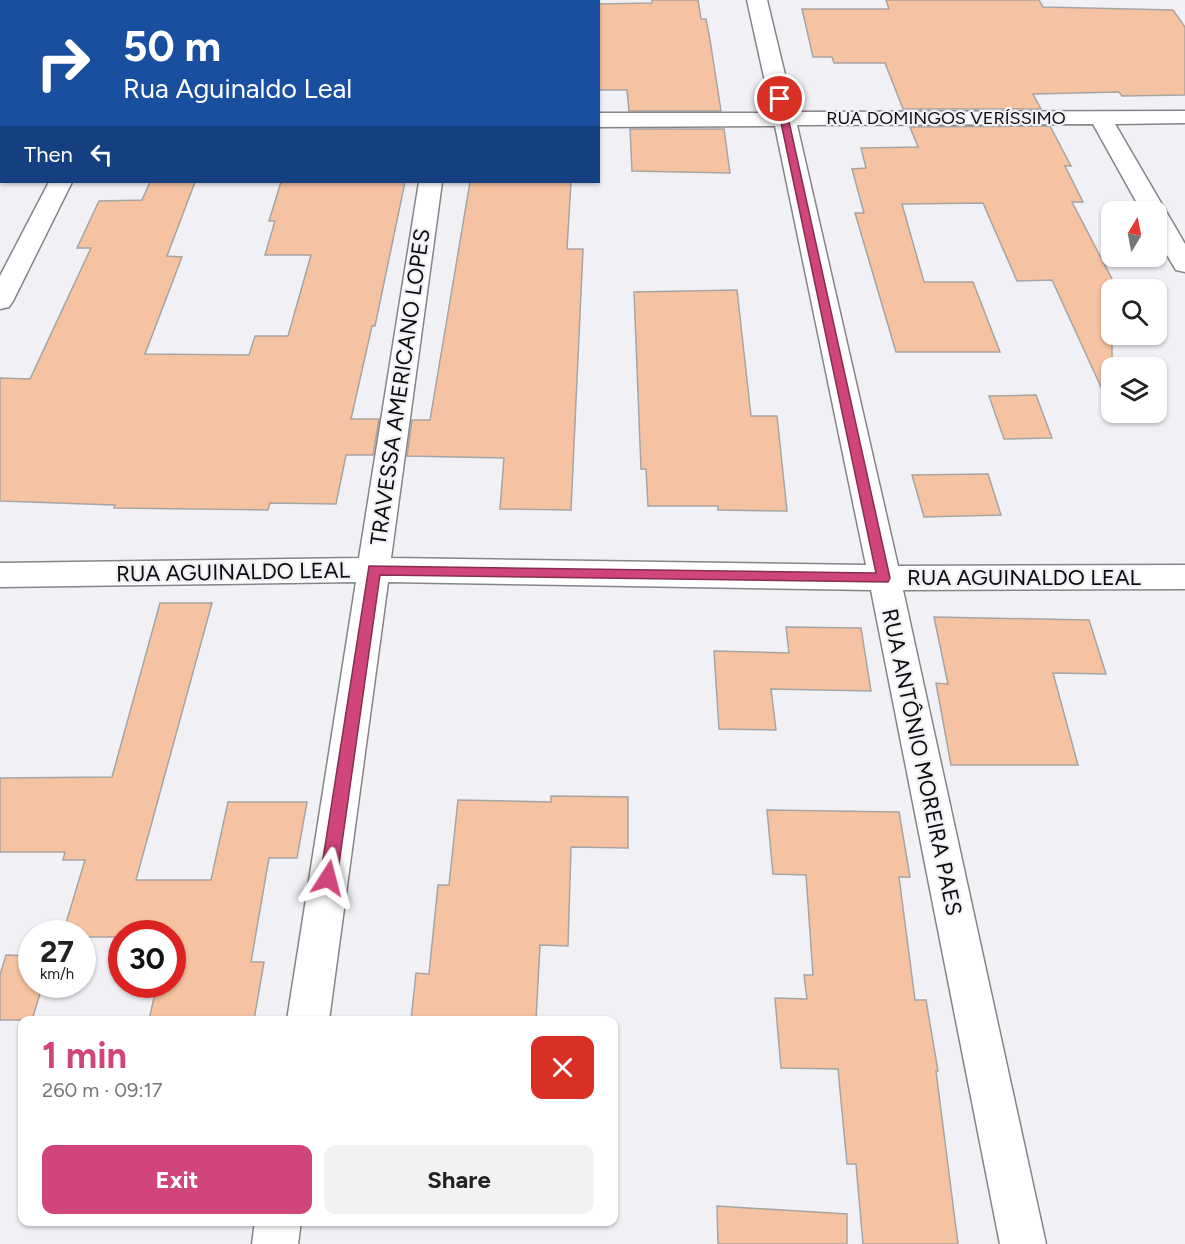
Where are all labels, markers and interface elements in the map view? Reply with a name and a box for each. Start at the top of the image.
text: 50 m [123,21,221,72]
icon: right [24,24,102,102]
text: Rua Aguinaldo Leal [123,72,352,105]
pin [754,73,805,124]
icon: arrive [763,82,796,115]
street label: RUA DOMINGOS VERÍSSIMO [826,107,1066,129]
icon: left [85,138,118,171]
text: Then [24,141,73,168]
north arrow [1101,201,1167,267]
map controls [1101,201,1167,423]
street label: TRAVESSA AMERICANO LOPES [364,227,436,547]
button: search [1101,279,1167,345]
button: layers [1101,357,1167,423]
street label: RUA AGUINALDO LEAL [116,556,351,588]
street label: RUA AGUINALDO LEAL [907,564,1142,591]
street label: RUA ANTÔNIO MOREIRA PAES [876,606,968,918]
position arrow [296,846,360,910]
speed limit sign: 30 [108,920,186,998]
text: 27 [40,933,74,970]
text: km/h [40,965,74,983]
text: 1 min [42,1034,127,1077]
button: close [531,1036,594,1099]
text: 260 m · 09:17 [42,1078,162,1102]
button: Exit [42,1145,312,1214]
button: Share [324,1145,594,1214]

